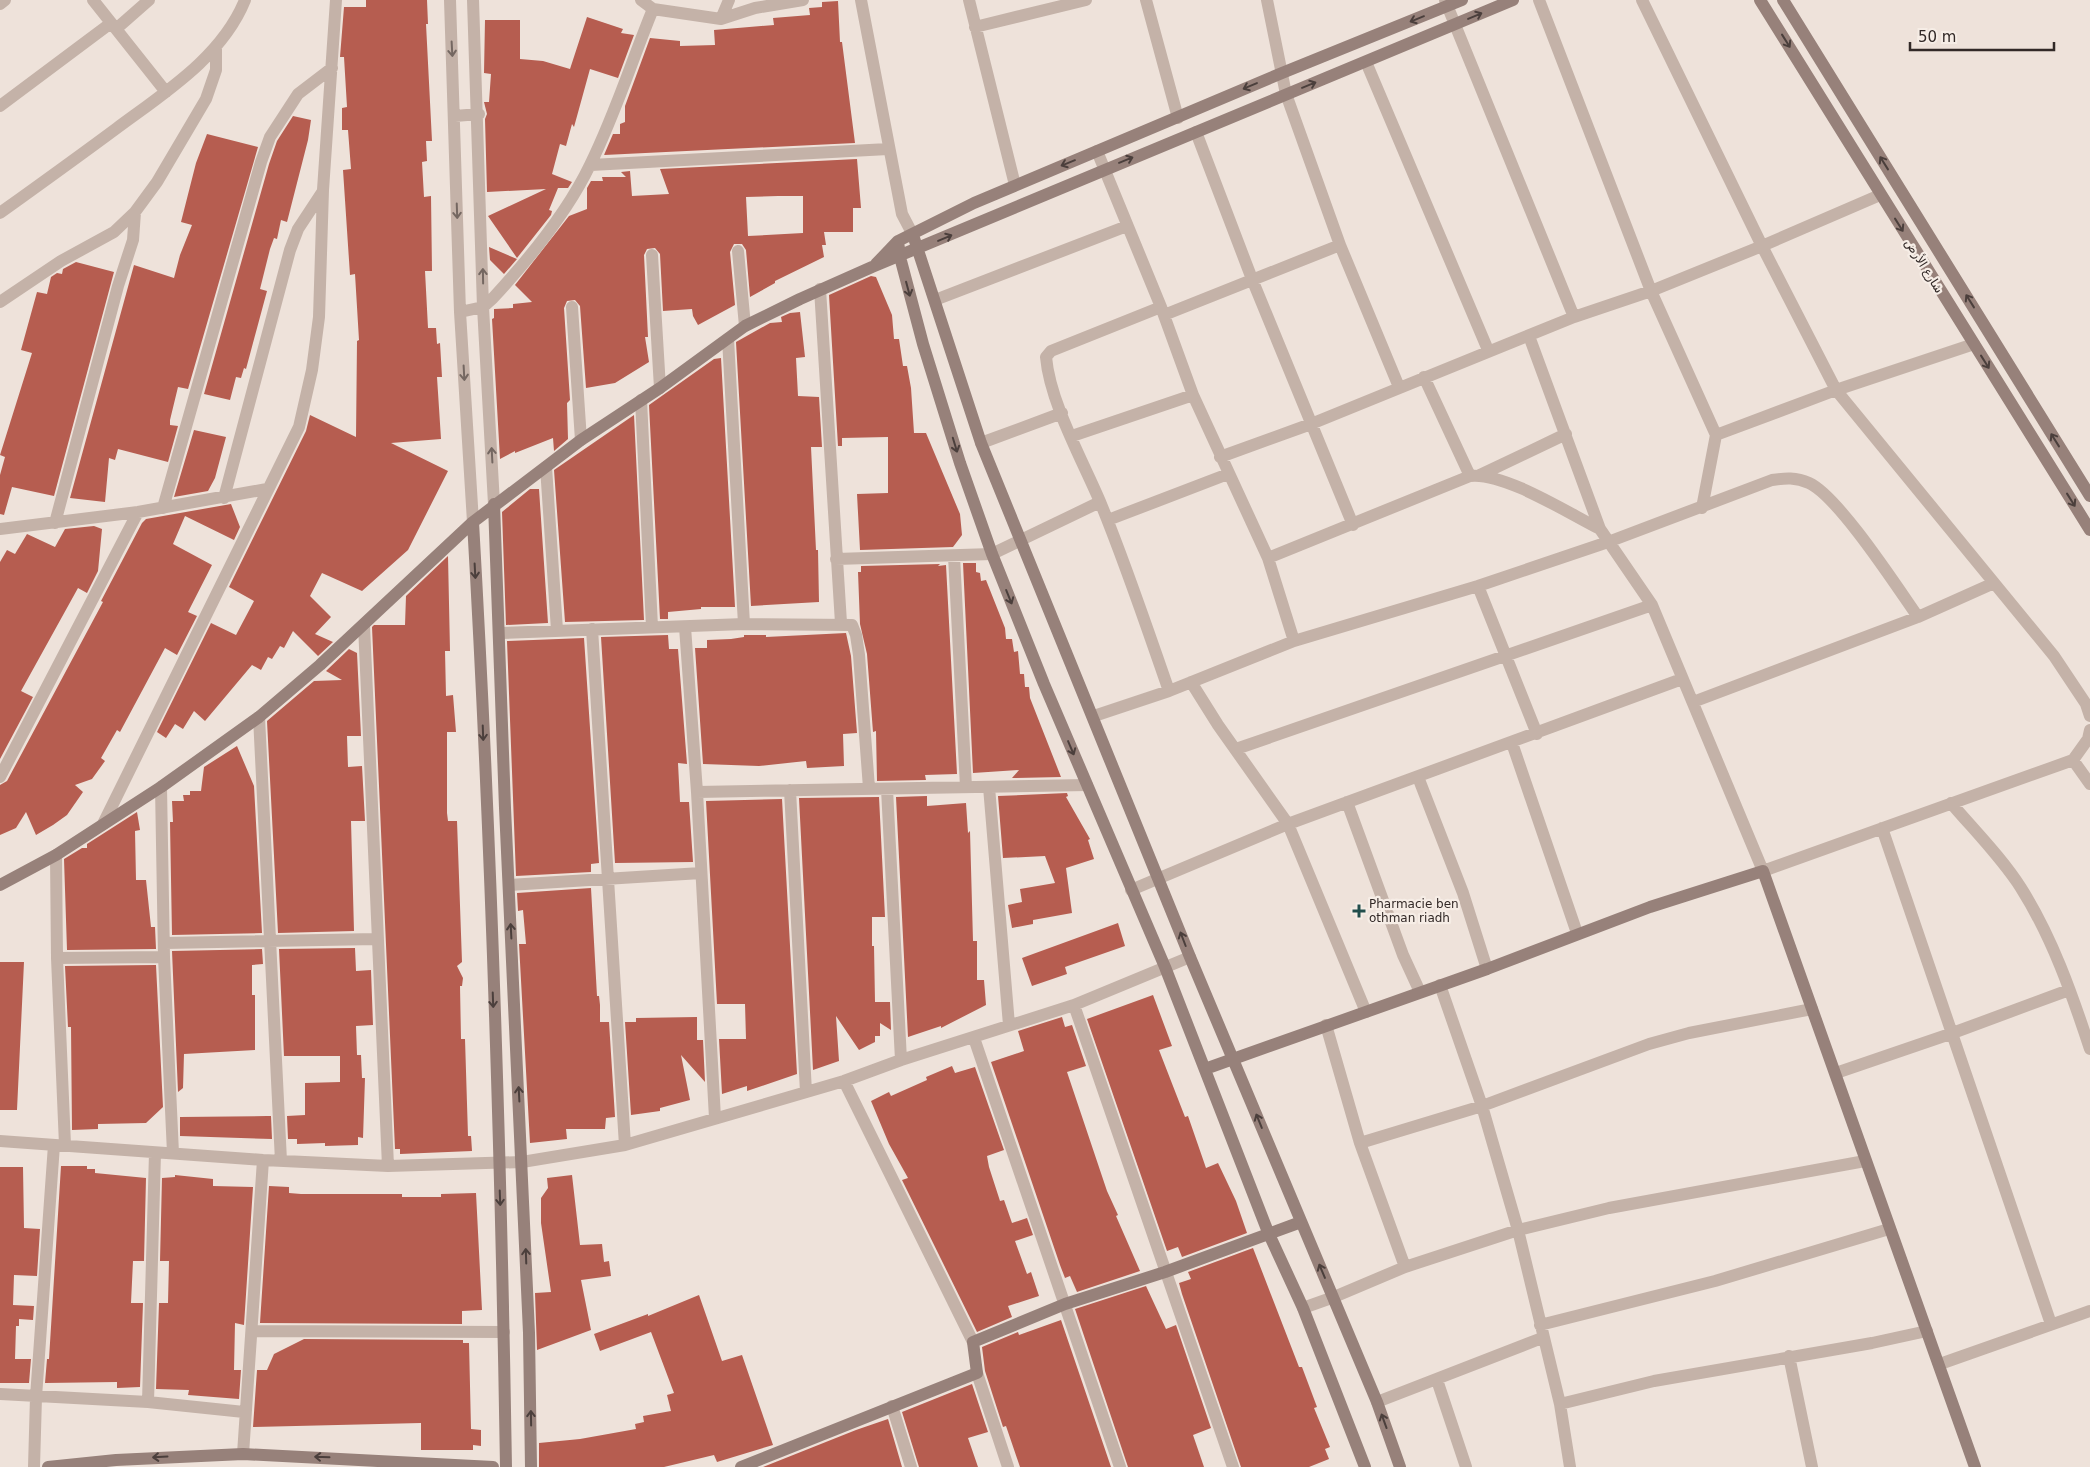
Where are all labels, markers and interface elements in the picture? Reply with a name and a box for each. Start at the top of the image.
one-way arrow [1467,11,1482,20]
one-way arrow [1410,14,1425,24]
scale bar [1910,20,2054,52]
text: 50 m [1918,28,1956,46]
one-way arrow [1781,34,1791,48]
one-way arrow [447,40,456,56]
one-way arrow [1301,79,1316,89]
one-way arrow [1243,82,1258,92]
one-way arrow [1118,155,1133,164]
one-way arrow [1879,157,1889,171]
one-way arrow [1061,159,1076,169]
one-way arrow [453,203,462,219]
one-way arrow [1894,217,1904,231]
one-way arrow [937,232,952,242]
street label: شارع الأرض [1901,236,1947,296]
one-way arrow [478,268,488,284]
one-way arrow [904,280,914,296]
one-way arrow [1964,295,1974,309]
one-way arrow [1980,355,1990,369]
one-way arrow [459,365,468,381]
one-way arrow [2050,433,2060,447]
one-way arrow [950,436,960,452]
one-way arrow [487,448,496,464]
one-way arrow [2066,493,2076,507]
one-way arrow [471,562,480,578]
one-way arrow [1006,590,1015,605]
one-way arrow [479,725,488,741]
one-way arrow [1066,740,1076,755]
place label: Pharmacie ben othman riadh [1369,897,1459,925]
marker: Pharmacie ben othman riadh [1353,905,1365,917]
one-way arrow [507,923,516,939]
one-way arrow [1178,932,1187,947]
one-way arrow [488,992,498,1008]
one-way arrow [514,1086,523,1102]
one-way arrow [1254,1114,1264,1129]
one-way arrow [496,1189,505,1205]
one-way arrow [521,1248,530,1264]
one-way arrow [1317,1264,1326,1279]
one-way arrow [526,1411,535,1427]
one-way arrow [1379,1414,1388,1429]
one-way arrow [152,1452,168,1461]
one-way arrow [314,1453,330,1462]

